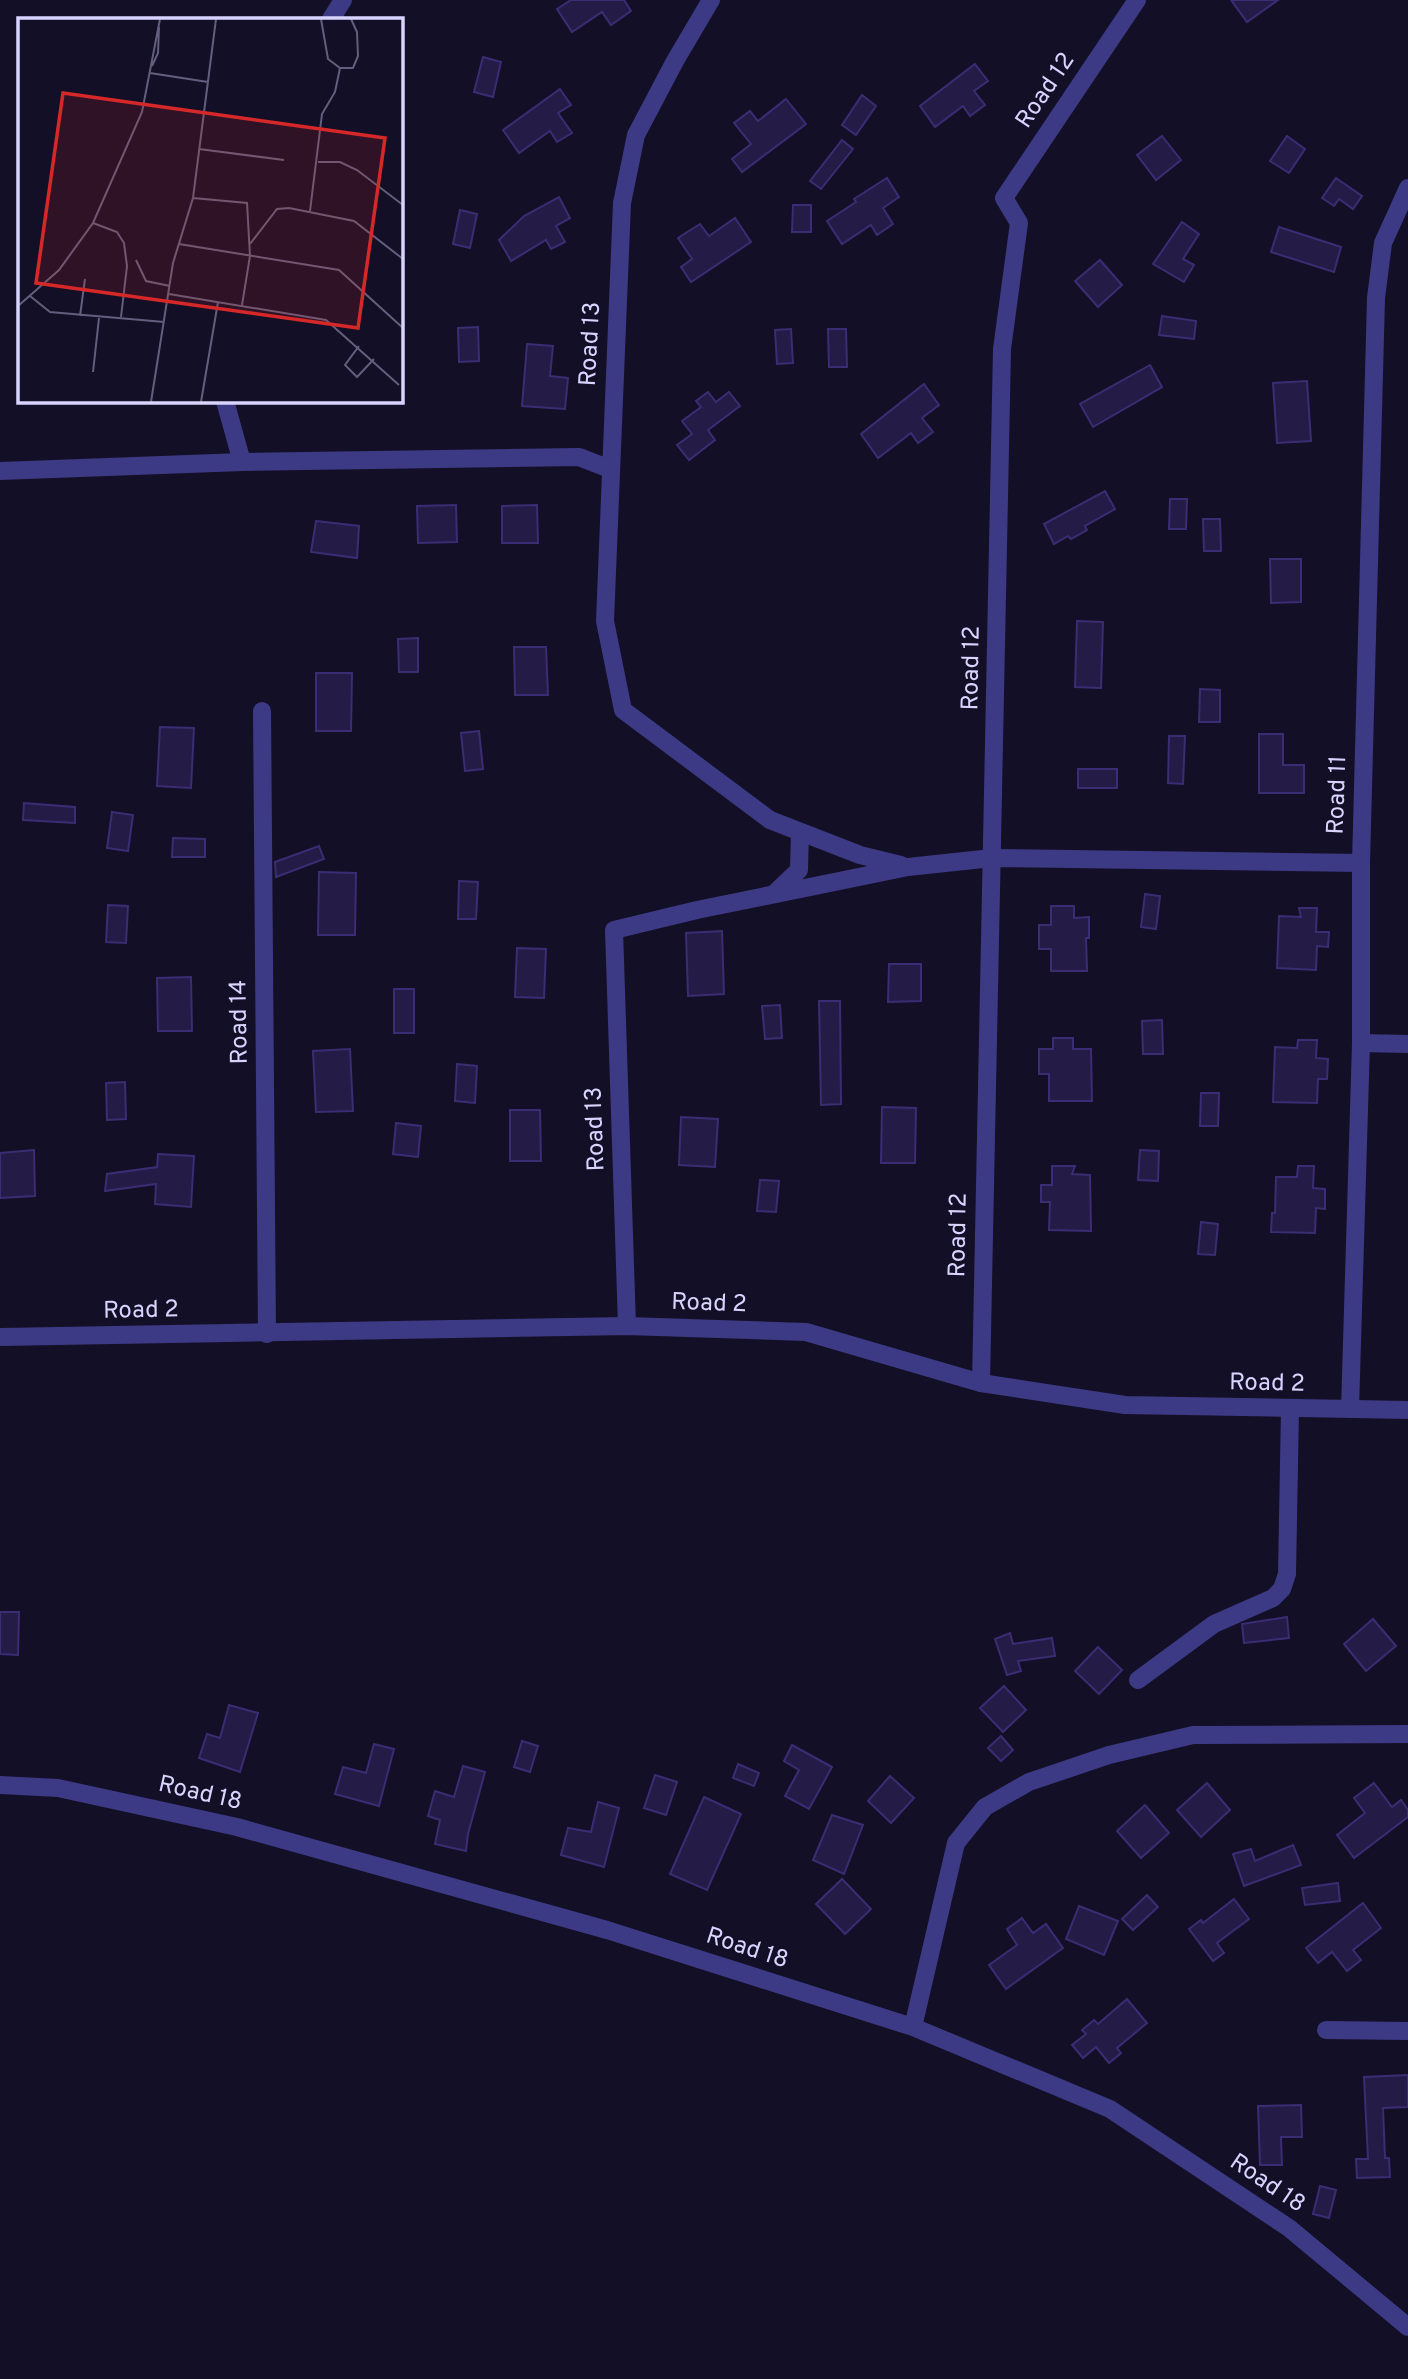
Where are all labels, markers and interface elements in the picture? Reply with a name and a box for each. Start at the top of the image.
inset map [18,18,402,402]
street label: Road 12 [1010,47,1082,135]
street label: Road 13 [574,301,608,387]
street label: Road 12 [956,625,988,711]
street label: Road 11 [1322,755,1354,835]
street label: Road 14 [224,979,256,1065]
street label: Road 13 [580,1086,612,1172]
street label: Road 12 [943,1192,975,1278]
street label: Road 2 [671,1288,747,1320]
street label: Road 2 [103,1295,179,1327]
street label: Road 2 [1229,1368,1305,1400]
street label: Road 18 [155,1770,245,1818]
street label: Road 18 [702,1922,792,1976]
street label: Road 18 [1223,2148,1311,2220]

